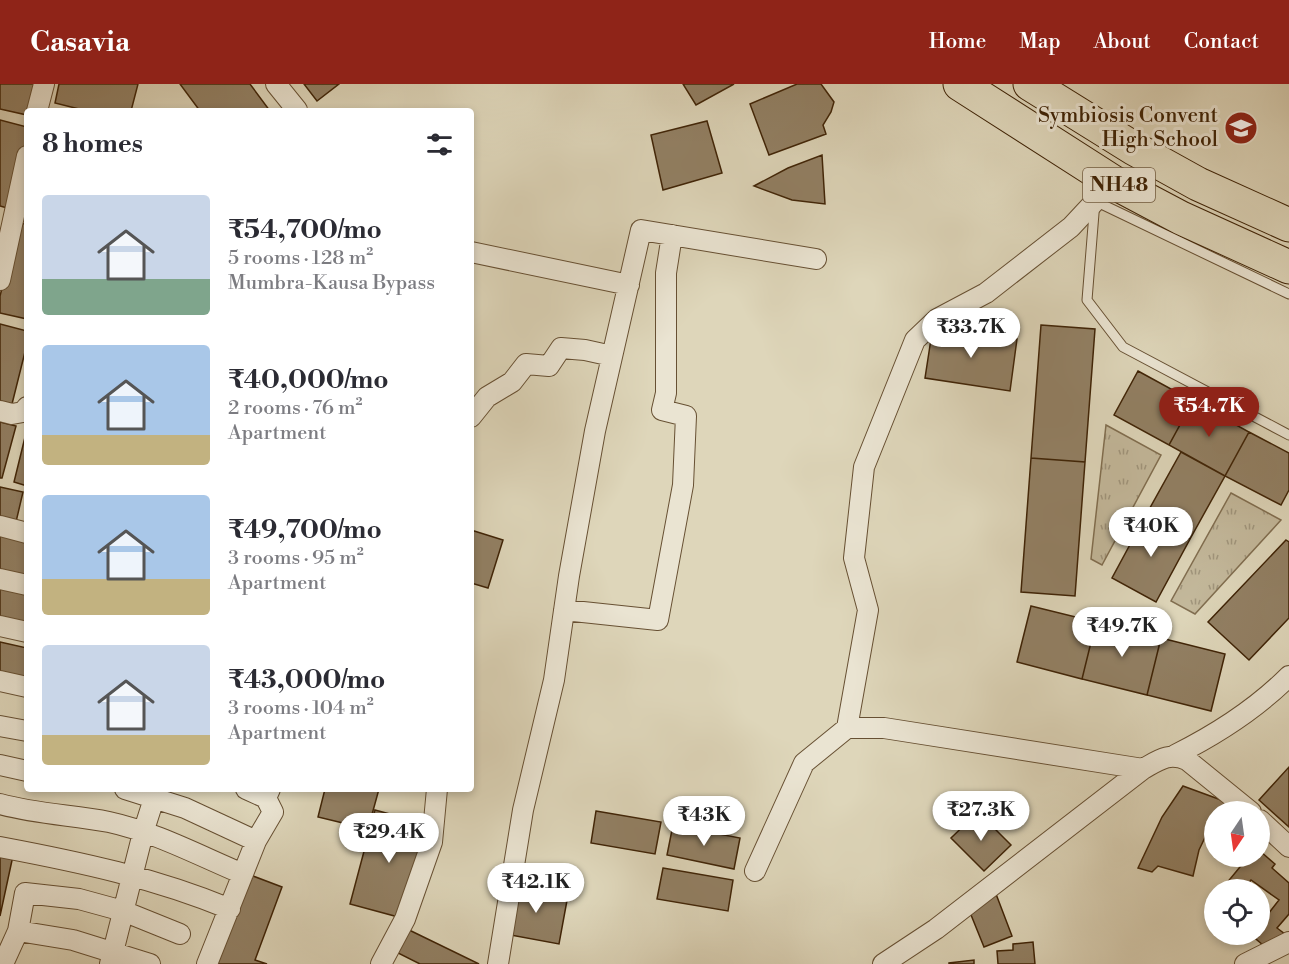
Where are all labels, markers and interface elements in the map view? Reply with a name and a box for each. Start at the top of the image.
text: Casavia [30,25,130,60]
text: Home [929,29,986,55]
text: Map [1019,29,1061,55]
text: About [1094,29,1151,55]
text: Contact [1184,29,1259,55]
place label: Symbiosis Convent High School [1038,103,1219,153]
school or university icon: Symbiosis Convent High School [1223,110,1259,146]
text: 8 homes [42,128,143,160]
icon: filters [423,128,456,161]
road number: NH48 [1083,168,1155,202]
text: ₹54,700/mo [228,214,382,246]
icon: home [90,219,162,291]
text: 5 rooms · 128 m² [228,246,373,271]
text: Mumbra-Kausa Bypass [228,271,435,296]
pin: ₹33.7K [922,308,1020,359]
text: ₹33.7K [936,315,1006,340]
text: ₹40,000/mo [228,364,389,396]
icon: home [90,369,162,441]
pin: ₹54.7K [1160,387,1258,438]
text: ₹54.7K [1173,394,1245,419]
text: 2 rooms · 76 m² [228,396,362,421]
text: Apartment [228,421,326,446]
pin: ₹40K [1115,507,1187,558]
text: ₹49,700/mo [228,514,382,546]
text: ₹40K [1123,514,1179,539]
icon: home [90,519,162,591]
text: 3 rooms · 95 m² [228,546,364,571]
text: Apartment [228,571,326,596]
pin: ₹49.7K [1073,607,1171,658]
text: ₹49.7K [1086,614,1158,639]
text: ₹43,000/mo [228,664,385,696]
icon: home [90,669,162,741]
text: 3 rooms · 104 m² [228,696,374,721]
text: Apartment [228,721,326,746]
pin: ₹27.3K [932,791,1030,842]
pin: ₹43K [668,796,740,847]
text: ₹27.3K [947,798,1016,823]
north arrow [1204,801,1270,867]
map controls [1204,801,1270,945]
text: ₹43K [677,803,731,828]
pin: ₹29.4K [340,813,438,864]
text: ₹29.4K [353,820,425,845]
pin: ₹42.1K [487,863,585,914]
text: ₹42.1K [501,870,571,895]
button: locate [1204,879,1270,945]

